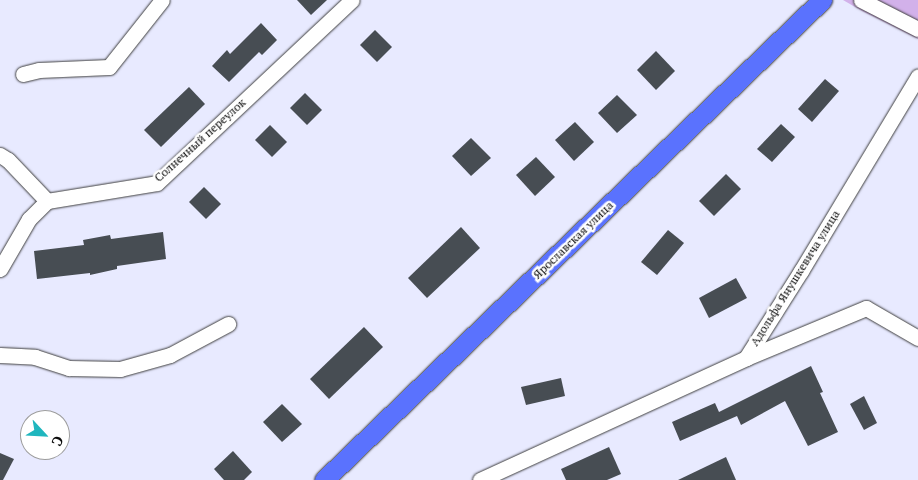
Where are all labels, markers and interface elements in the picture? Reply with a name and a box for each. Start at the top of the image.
street label: Солнечный переулок [151,95,249,185]
street label: Ярославская улица [530,198,616,282]
street label: Адольфа Янушкевича улица [747,207,843,349]
north arrow [20,410,70,460]
text: С [48,433,69,449]

